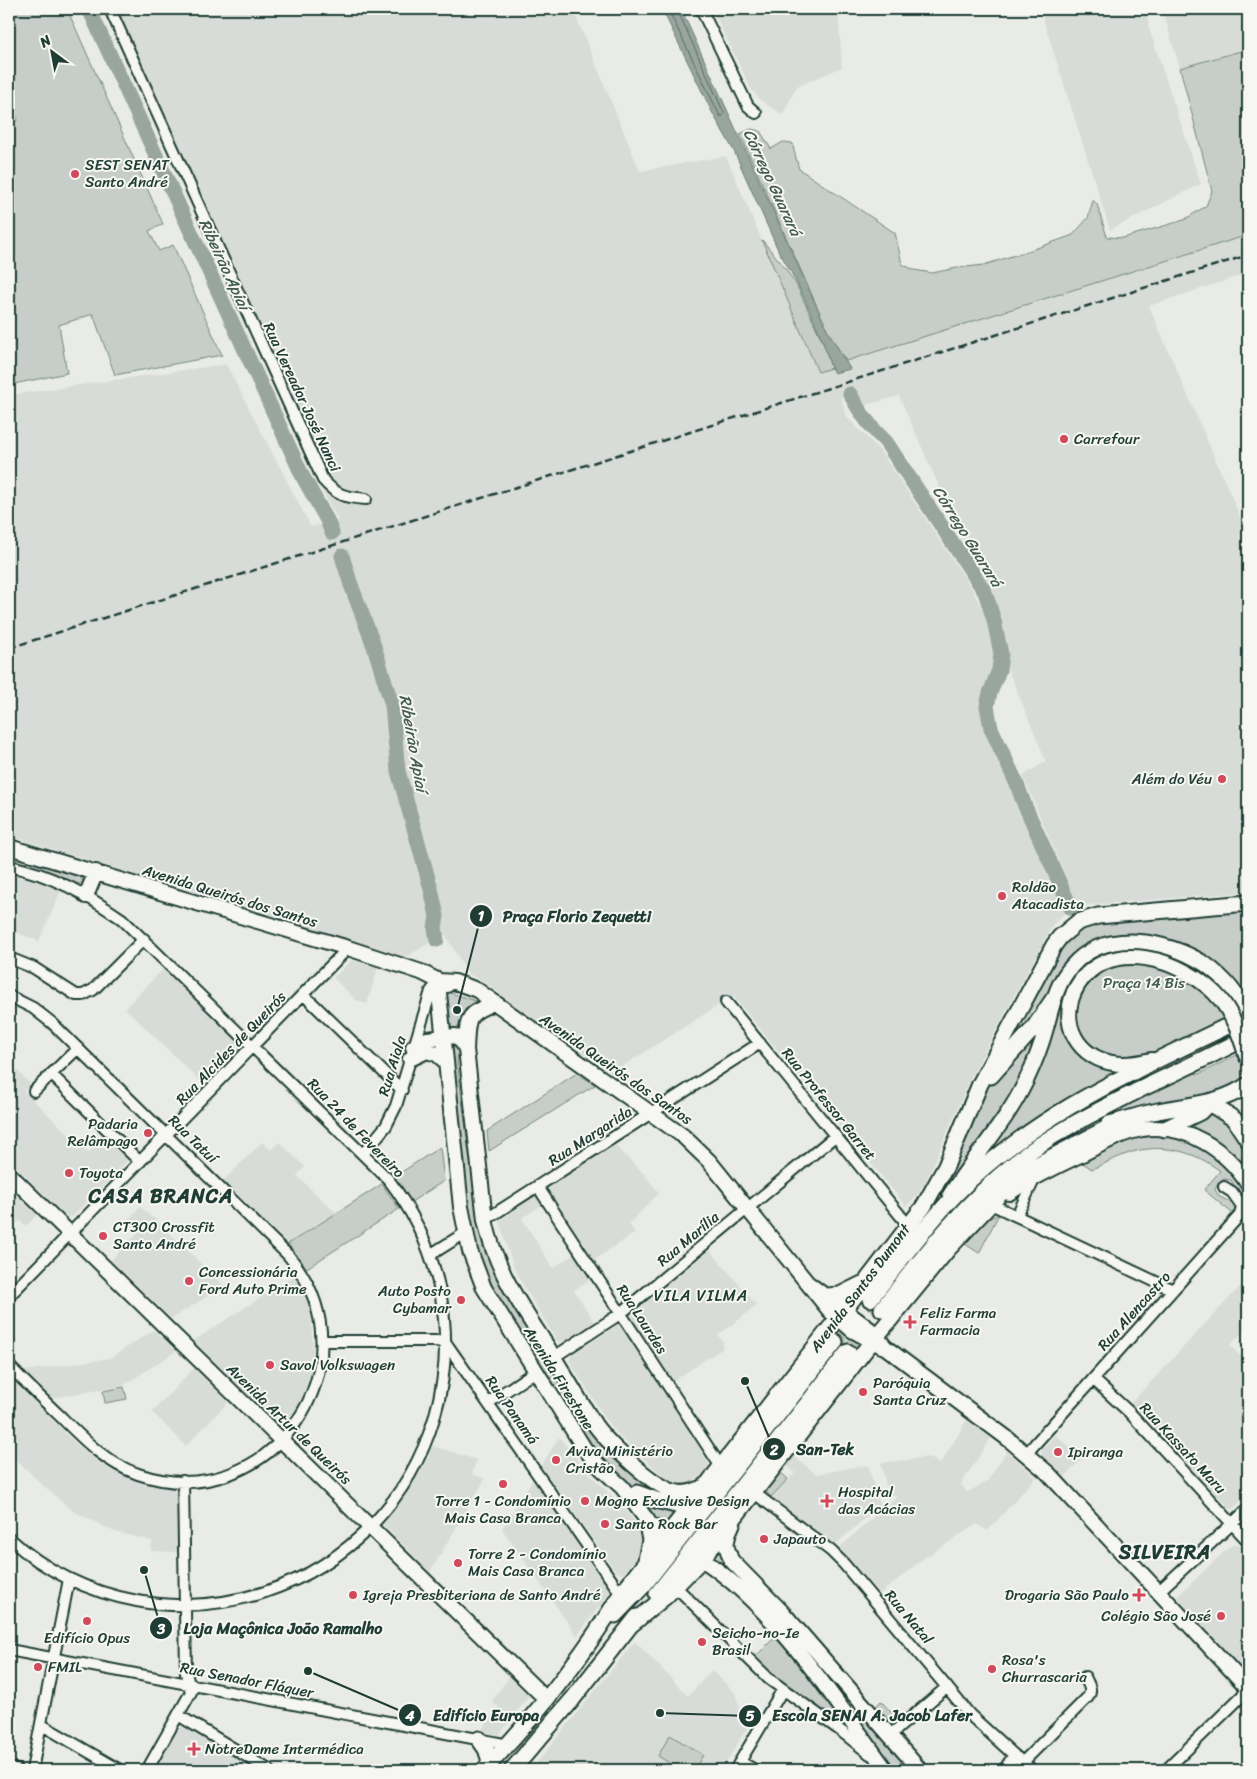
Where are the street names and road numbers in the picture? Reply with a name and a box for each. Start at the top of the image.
street label: Rua Vereador José Nanci [256,318,348,477]
street label: Avenida Queirós dos Santos [138,857,321,935]
street label: Rua Alcides de Queirós [169,985,293,1111]
street label: Avenida Queirós dos Santos [533,1006,698,1132]
street label: Rua Aiala [371,1032,414,1099]
street label: Rua Professor Garret [775,1042,883,1167]
street label: Rua 24 de Fevereiro [301,1072,411,1185]
street label: Rua Margarida [543,1099,638,1173]
street label: Rua Tatuí [162,1108,225,1171]
street label: Rua Marília [651,1205,726,1273]
street label: Avenida Santos Dumont [802,1217,918,1359]
street label: Rua Alencastro [1091,1265,1177,1357]
street label: Rua Lourdes [610,1279,675,1360]
street label: Avenida Firestone [516,1320,602,1435]
street label: Avenida Artur de Queirós [219,1356,358,1491]
street label: Rua Panamá [479,1370,546,1450]
street label: Rua Kassato Maru [1133,1396,1233,1500]
street label: Rua Natal [878,1584,940,1651]
street label: Rua Senador Fláquer [178,1654,317,1706]

